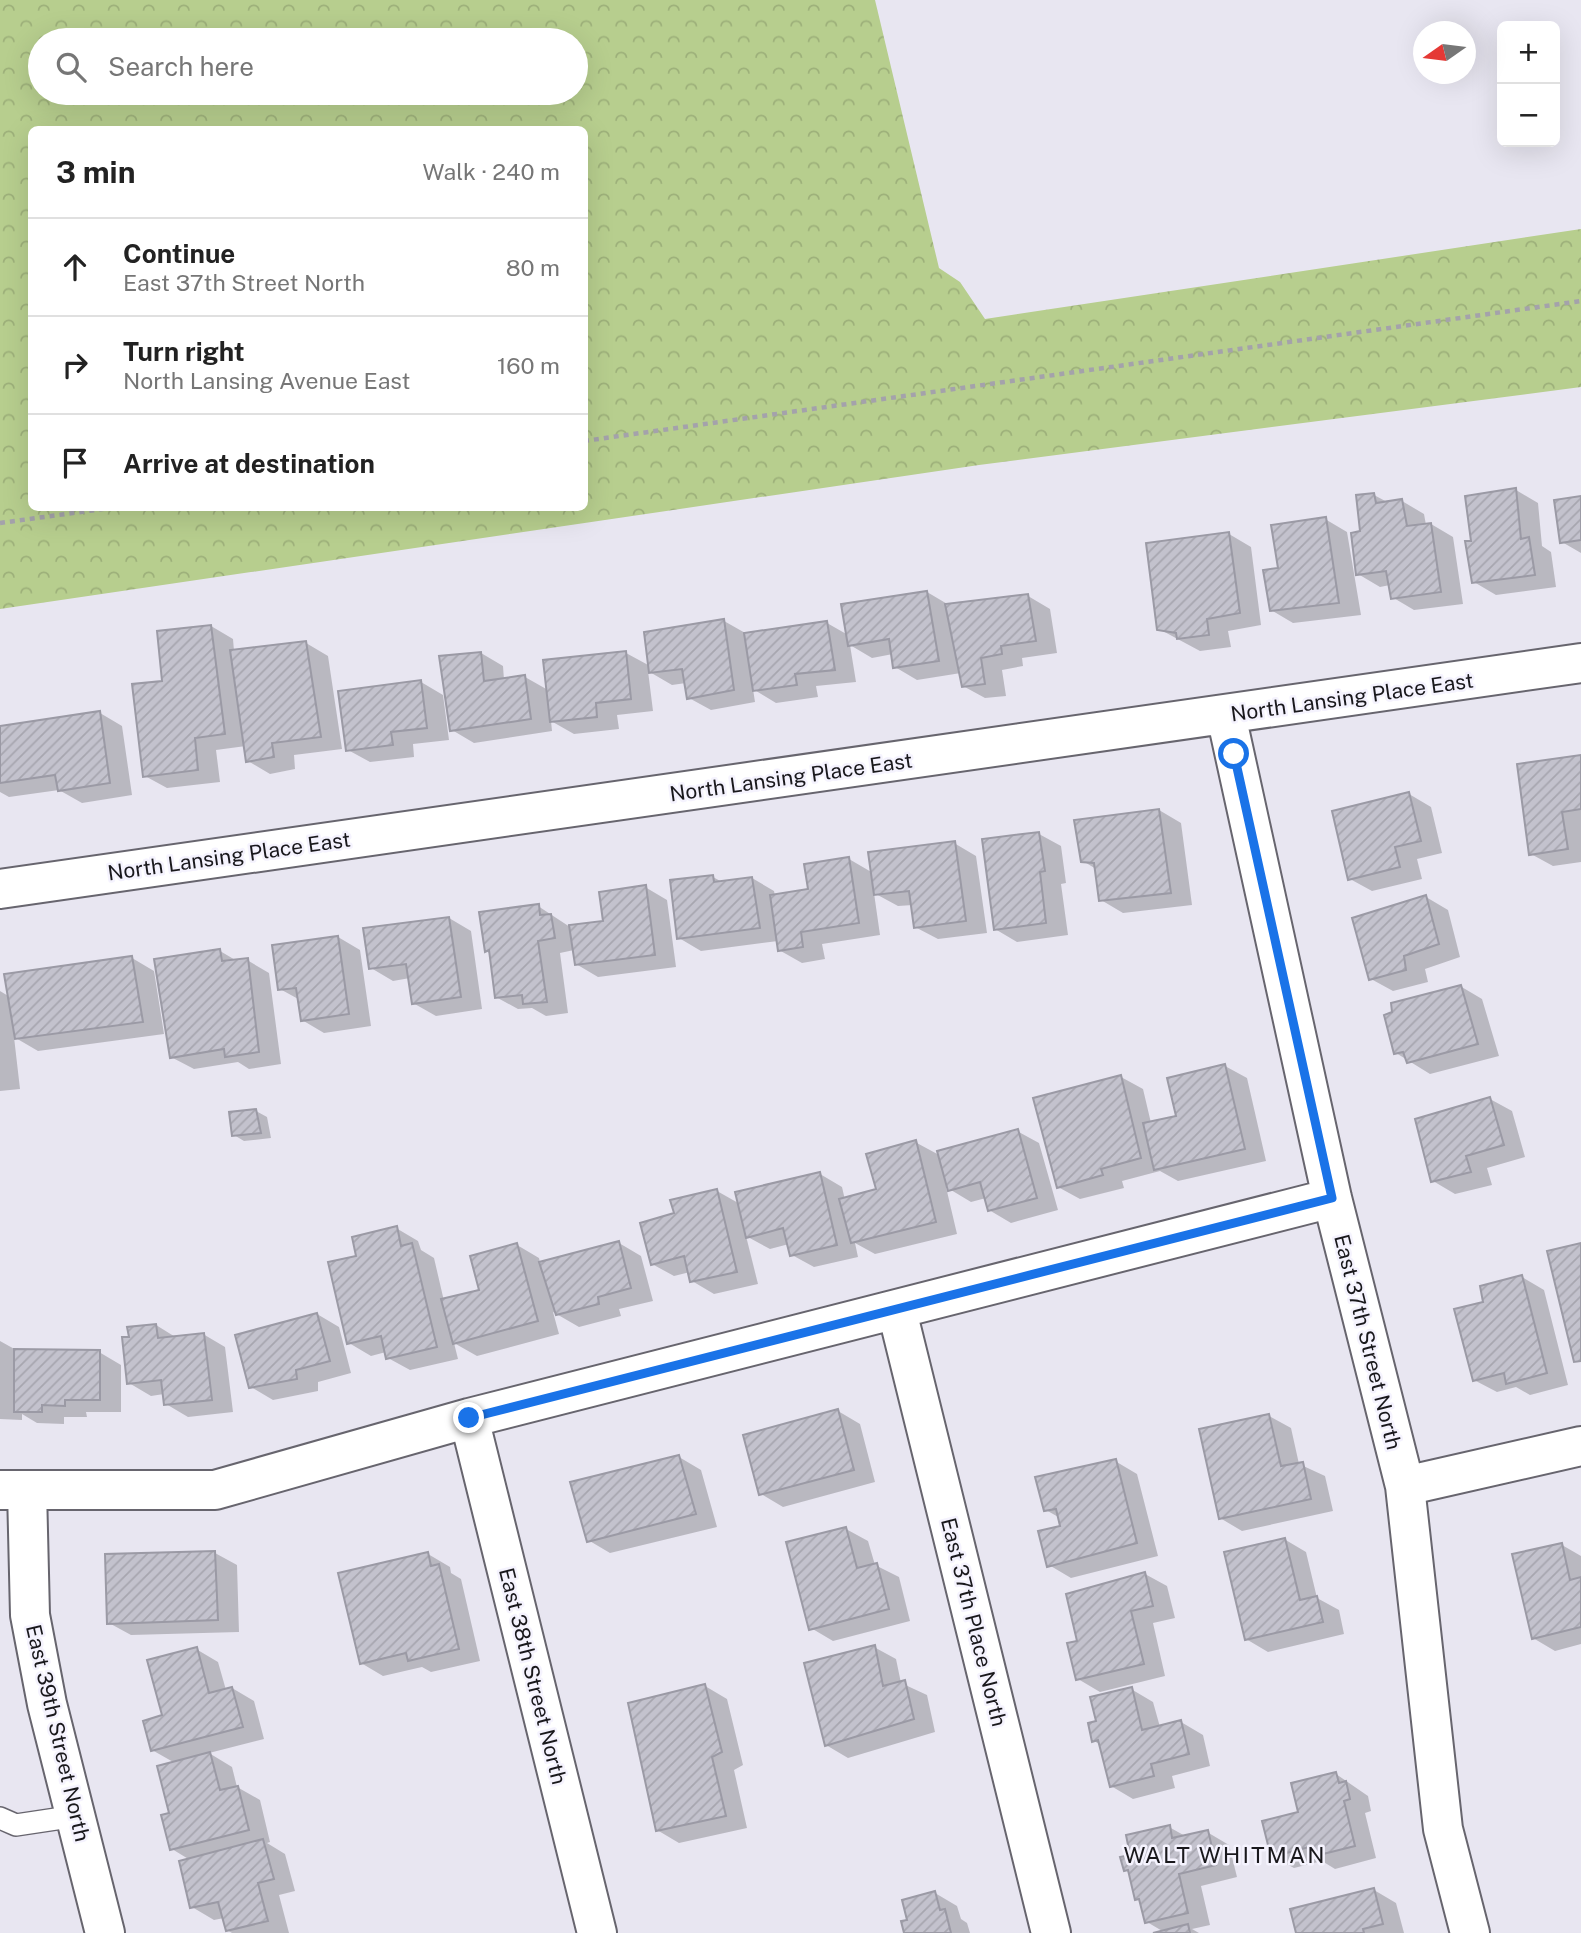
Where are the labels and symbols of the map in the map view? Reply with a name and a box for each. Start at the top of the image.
north arrow [1413,21,1476,84]
street label: North Lansing Place East [1229,668,1475,726]
route start [1218,738,1249,769]
street label: North Lansing Place East [668,748,914,806]
street label: North Lansing Place East [106,827,352,885]
street label: East 37th Street North [1329,1232,1407,1452]
route end [453,1402,484,1433]
street label: East 37th Place North [936,1515,1012,1729]
street label: East 38th Street North [494,1565,572,1787]
street label: East 39th Street North [21,1622,95,1844]
district label: WALT WHITMAN [1123,1841,1327,1868]

